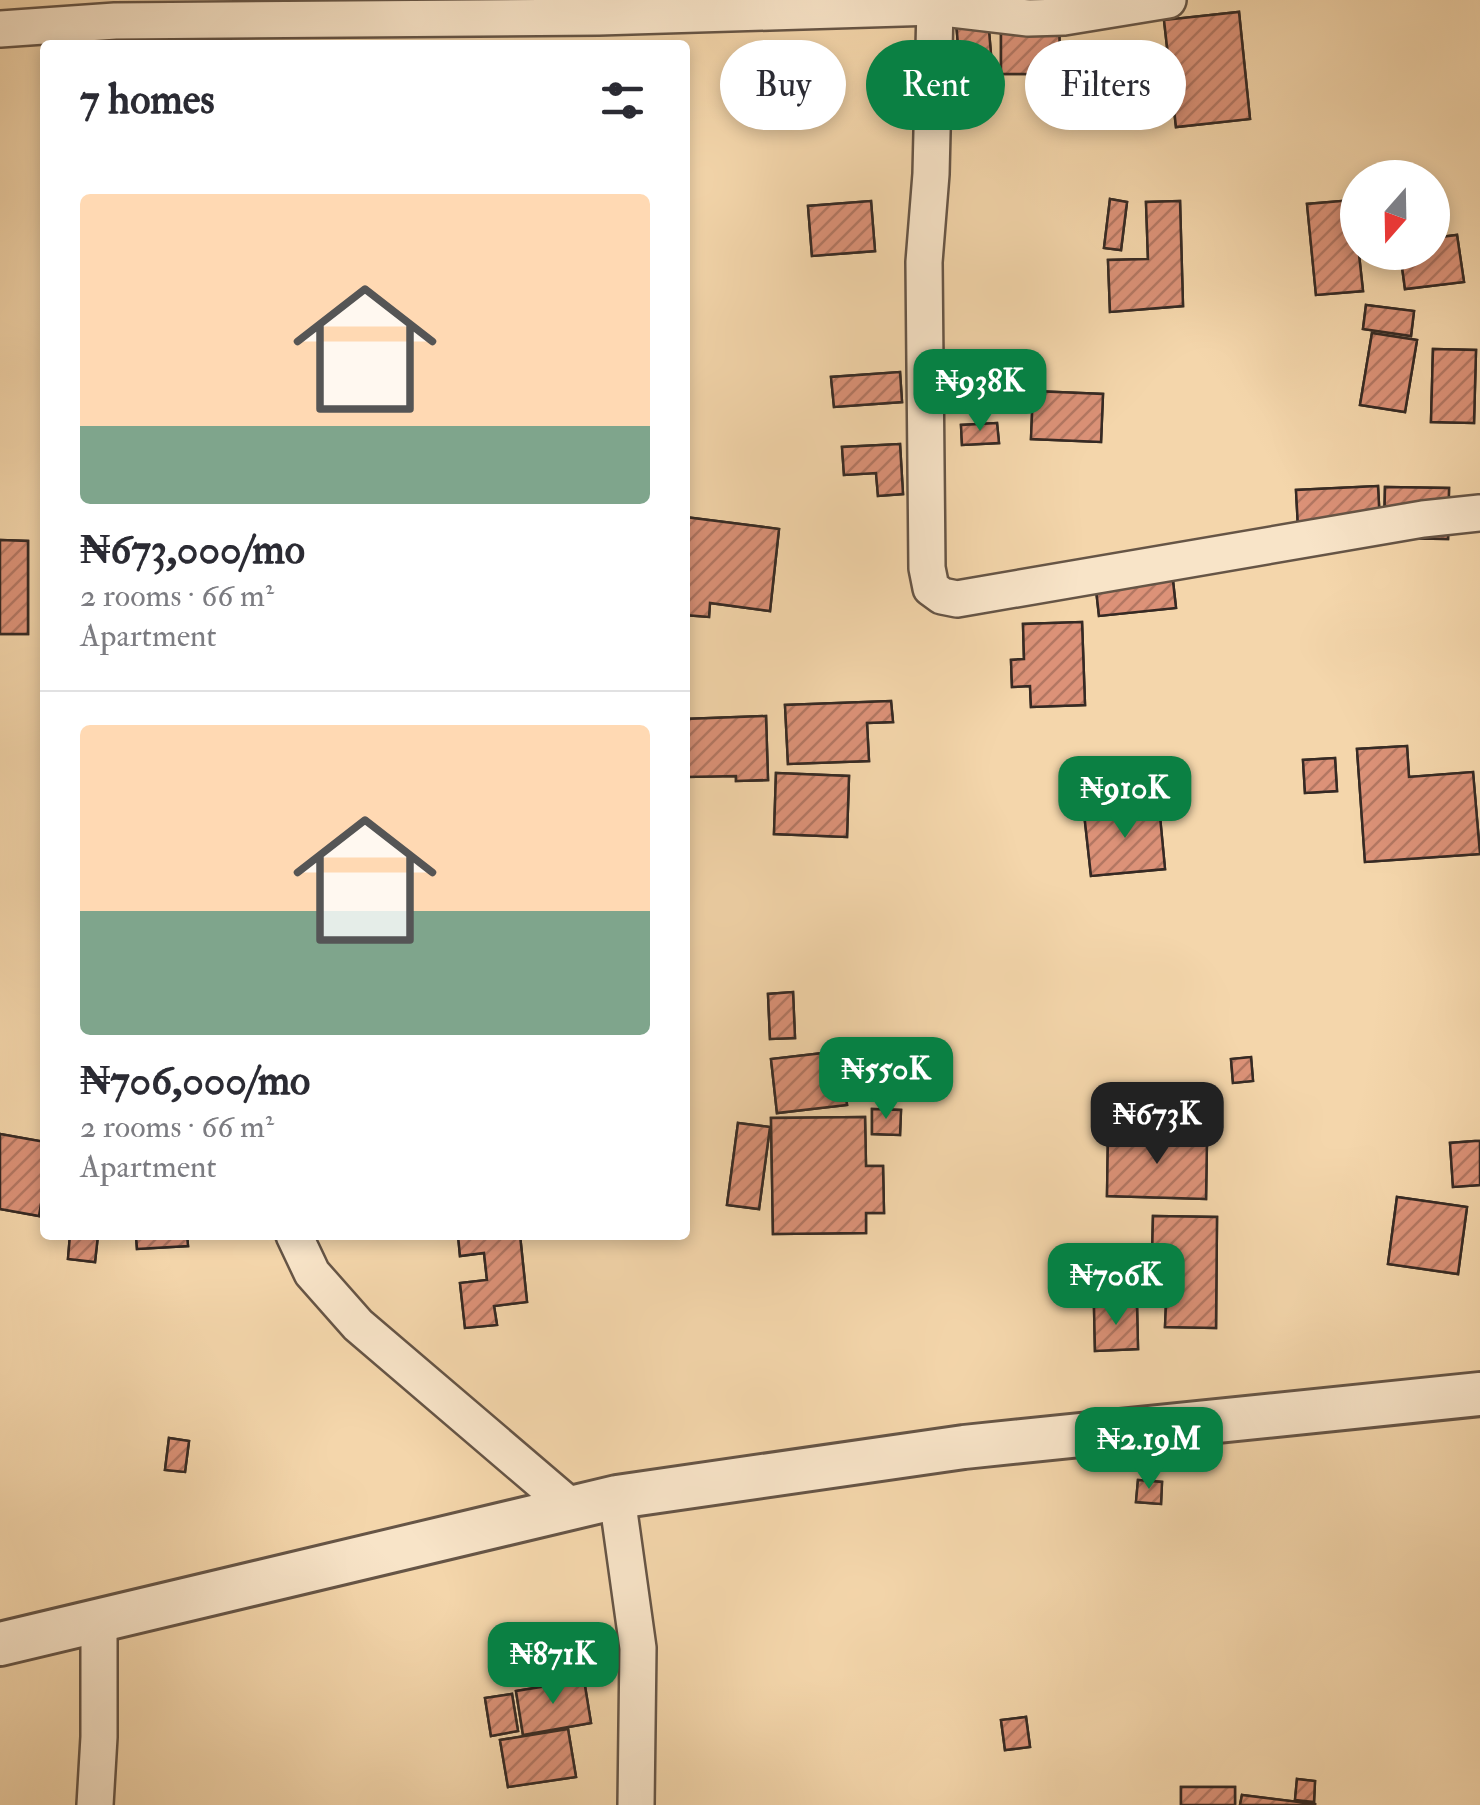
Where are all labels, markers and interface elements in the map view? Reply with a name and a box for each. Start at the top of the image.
chip: Buy [720,40,846,130]
chip: Rent [866,40,1005,130]
chip: Filters [1025,40,1186,130]
icon: filters [595,73,650,128]
text: 7 homes [80,74,215,126]
north arrow [1340,160,1450,270]
map controls [1340,160,1450,270]
icon: home [275,259,455,439]
pin: ₦938K [910,349,1050,434]
text: ₦938K [935,361,1025,401]
text: ₦673,000/mo [80,524,305,576]
text: 2 rooms · 66 m² [80,576,274,616]
text: Apartment [80,616,217,656]
pin: ₦910K [1055,756,1195,841]
text: ₦910K [1080,768,1170,808]
icon: home [275,790,455,970]
pin: ₦550K [816,1037,956,1122]
text: ₦550K [841,1049,931,1089]
text: ₦706,000/mo [80,1055,310,1107]
pin: ₦673K [1087,1082,1227,1167]
text: ₦673K [1113,1094,1201,1134]
text: 2 rooms · 66 m² [80,1107,274,1147]
text: Apartment [80,1147,217,1187]
pin: ₦706K [1046,1243,1186,1328]
text: ₦706K [1070,1255,1162,1295]
pin: ₦2.19M [1068,1407,1230,1492]
text: ₦2.19M [1097,1419,1201,1459]
pin: ₦871K [483,1622,623,1707]
text: ₦871K [510,1634,596,1674]

